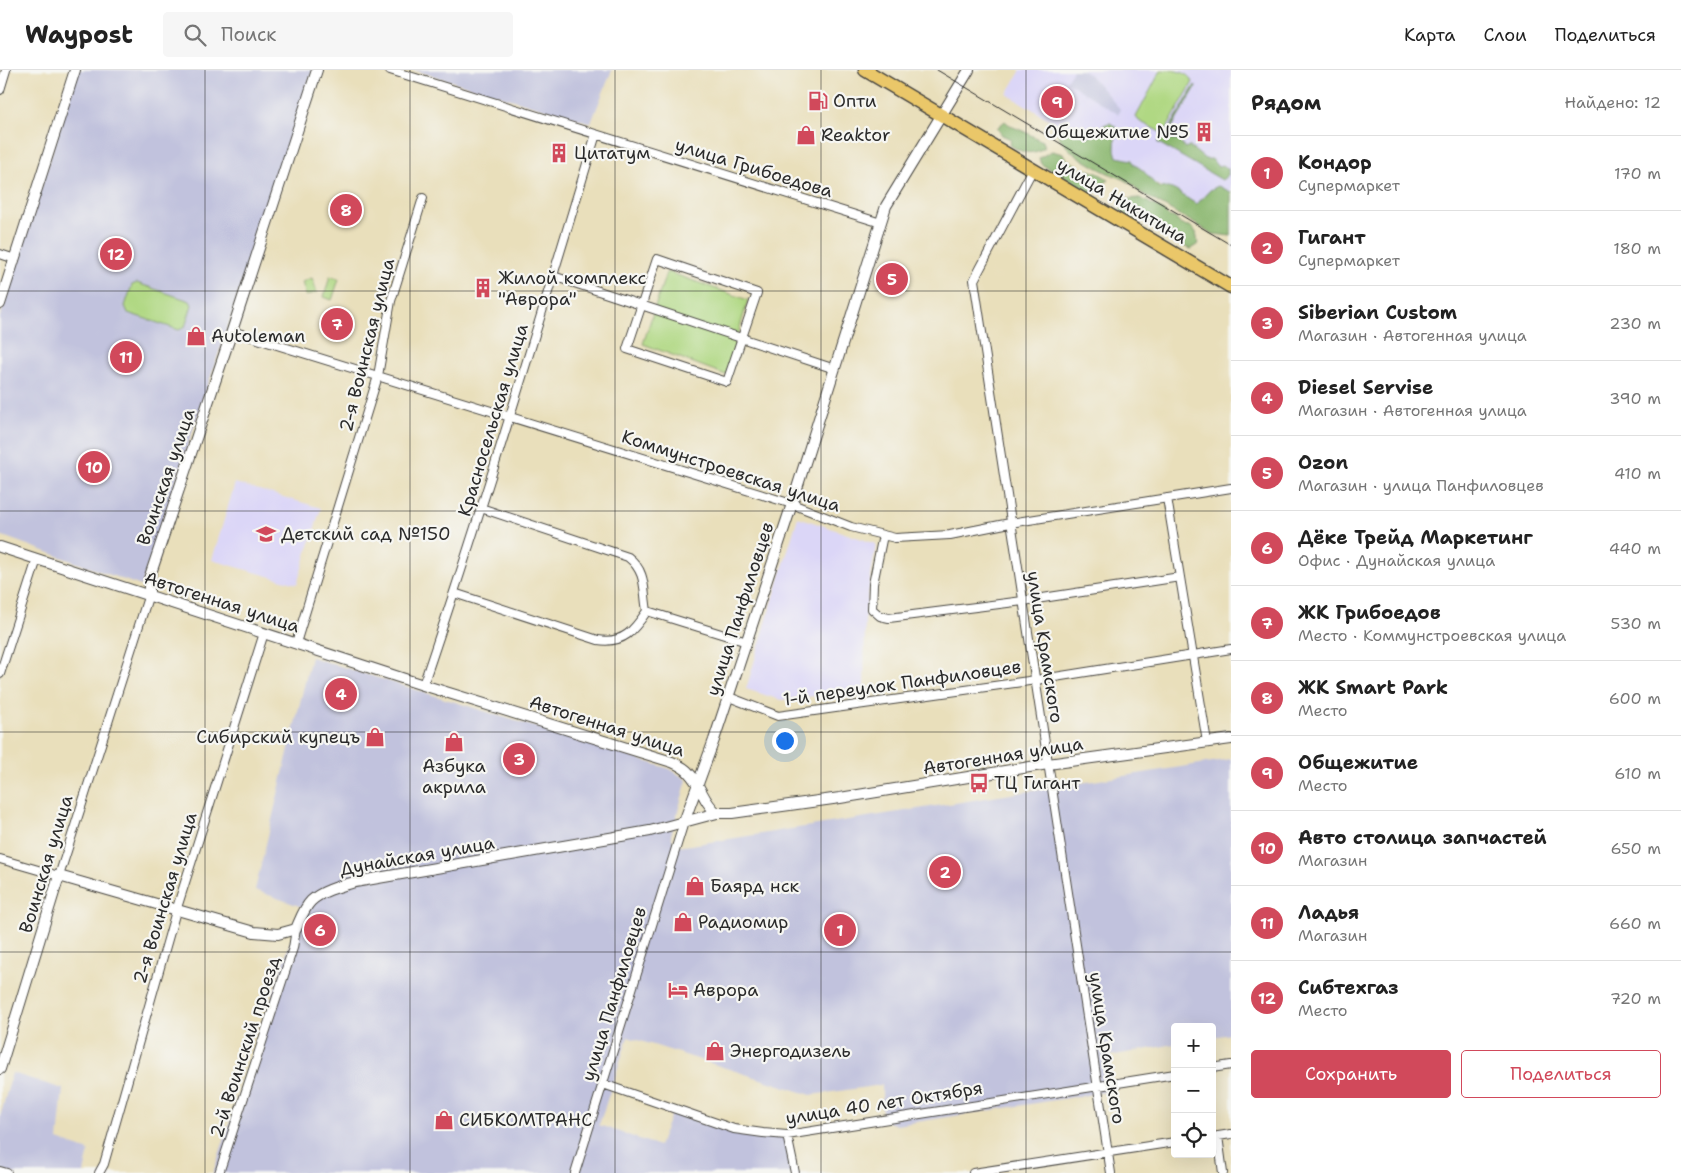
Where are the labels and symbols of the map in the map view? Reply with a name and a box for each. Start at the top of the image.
pin: 9 [1041,83,1073,121]
place label: Опти [833,89,877,113]
fuel station icon: Опти [807,90,829,112]
place label: Общежитие №5 [1045,120,1189,144]
building icon: Общежитие №5 [1193,121,1215,143]
place label: Reaktor [821,123,891,147]
shop icon: Reaktor [795,124,817,146]
street label: улица Грибоедова [672,133,836,203]
place label: Цитатум [574,141,650,165]
building icon: Цитатум [548,142,570,164]
street label: улица Никитина [1052,153,1192,249]
pin: 8 [330,191,362,229]
pin: 12 [100,235,132,273]
street label: 2-я Воинская улица [334,256,400,434]
pin: 5 [876,260,908,298]
place label: Жилой комплекс "Аврора" [498,266,647,311]
building icon: Жилой комплекс "Аврора" [472,277,494,299]
pin: 7 [321,305,353,343]
street label: Красносельская улица [452,321,534,519]
place label: Autoleman [211,324,305,348]
shop icon: Autoleman [185,325,207,347]
pin: 11 [110,338,142,376]
street label: Воинская улица [131,405,201,549]
street label: Коммунстроевская улица [619,424,843,518]
pin: 10 [78,448,110,486]
street label: улица Панфиловцев [701,519,779,699]
place label: Детский сад №150 [281,522,450,546]
school or university icon: Детский сад №150 [255,523,277,545]
street label: Автогенная улица [141,566,303,638]
street label: улица Крамского [1021,569,1069,725]
street label: 1-й переулок Панфиловцев [782,654,1022,712]
pin: 4 [325,675,357,713]
street label: Автогенная улица [526,690,688,762]
place label: Сибирский купецъ [196,725,360,749]
shop icon: Сибирский купецъ [364,726,386,748]
your location [772,728,798,754]
shop icon: Азбука акрила [443,731,465,753]
street label: Автогенная улица [921,731,1085,781]
pin: 3 [503,740,535,778]
place label: Азбука акрила [422,754,486,799]
place label: ТЦ Гигант [994,771,1081,795]
bus stop icon: ТЦ Гигант [968,772,990,794]
street label: Воинская улица [14,792,78,936]
street label: 2-я Воинская улица [128,809,202,987]
street label: Дунайская улица [338,831,496,881]
pin: 2 [929,853,961,891]
place label: Баярд нск [710,874,799,898]
shop icon: Баярд нск [684,875,706,897]
street label: улица Панфиловцев [576,904,652,1084]
place label: Радиомир [698,910,788,934]
pin: 6 [304,911,336,949]
shop icon: Радиомир [672,911,694,933]
pin: 1 [824,911,856,949]
street label: 2-й Воинский проезд [204,953,286,1141]
street label: улица Крамского [1083,970,1131,1126]
place label: Аврора [693,978,758,1002]
hotel icon: Аврора [667,979,689,1001]
place label: Энергодизель [730,1039,851,1063]
shop icon: Энергодизель [704,1040,726,1062]
street label: улица 40 лет Октября [784,1076,984,1130]
place label: СИБКОМТРАНС [459,1108,592,1132]
shop icon: СИБКОМТРАНС [433,1109,455,1131]

